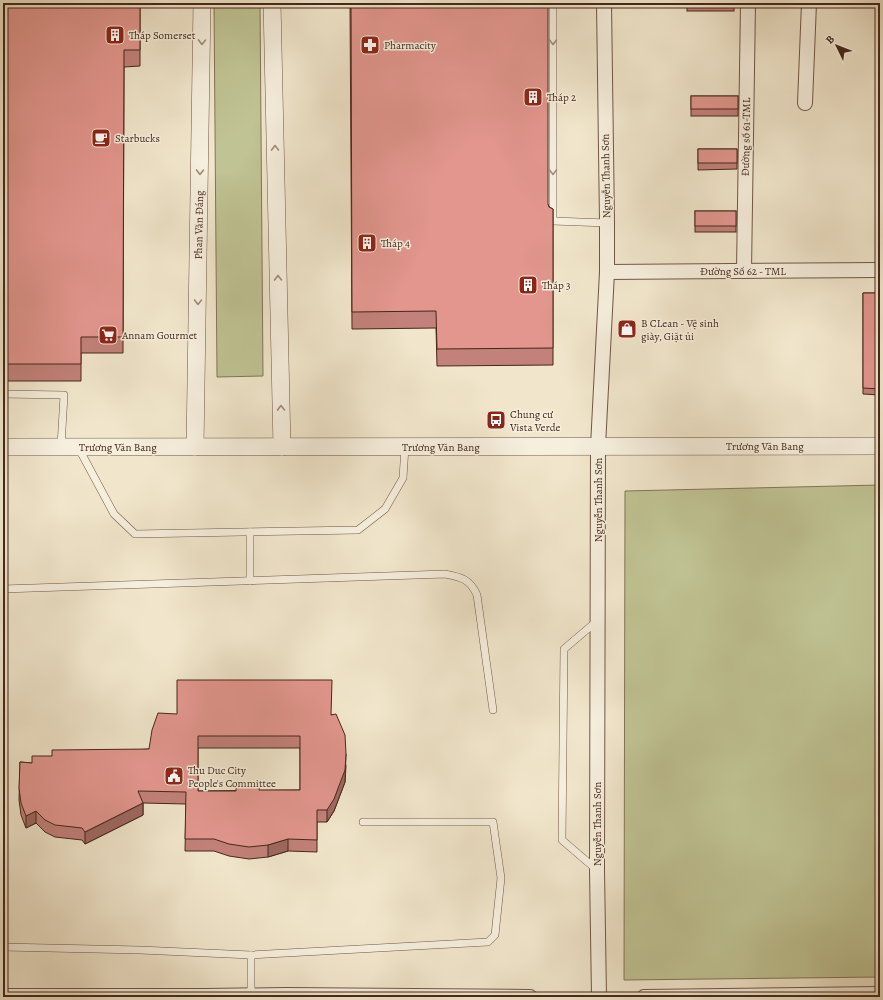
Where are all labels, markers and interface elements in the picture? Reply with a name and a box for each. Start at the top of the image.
building icon: Tháp Somerset [104,24,126,46]
north arrow [817,26,857,66]
place label: Tháp Somerset [129,28,196,43]
text: B [822,32,838,47]
pharmacy icon: Pharmacity [359,34,381,56]
place label: Pharmacity [384,38,436,53]
one-way arrow [198,39,206,45]
one-way arrow [549,39,557,45]
building icon: Tháp 2 [522,86,544,108]
place label: Tháp 2 [547,90,576,105]
street label: Đường số 61-TML [738,97,754,176]
cafe icon: Starbucks [90,127,112,149]
place label: Starbucks [115,131,160,146]
street label: Nguyễn Thanh Sơn [598,134,614,218]
one-way arrow [271,145,279,151]
one-way arrow [196,169,204,175]
one-way arrow [549,169,557,175]
street label: Phan Văn Đáng [191,190,207,260]
building icon: Tháp 4 [356,232,378,254]
place label: Tháp 4 [381,236,410,251]
street label: Đường Số 62 - TML [700,264,786,279]
building icon: Tháp 3 [517,274,539,296]
one-way arrow [274,275,282,281]
place label: Tháp 3 [542,278,571,293]
one-way arrow [193,299,202,305]
place label: B CLean - Vệ sinh giày, Giặt ủi [641,316,719,344]
shop icon: B CLean - Vệ sinh giày, Giặt ủi [616,318,638,340]
supermarket icon: Annam Gourmet [97,324,119,346]
place label: Annam Gourmet [121,328,198,343]
one-way arrow [277,405,285,411]
place label: Chung cư Vista Verde [509,407,561,435]
bus stop icon: Chung cư Vista Verde [485,409,507,431]
street label: Trương Văn Bang [726,439,804,454]
street label: Trương Văn Bang [79,440,157,455]
street label: Trương Văn Bang [402,440,480,455]
street label: Nguyễn Thanh Sơn [591,458,606,542]
place label: Thu Duc City People's Committee [188,763,276,791]
public building icon: Thu Duc City People's Committee [163,765,185,787]
street label: Nguyễn Thanh Sơn [590,782,605,866]

